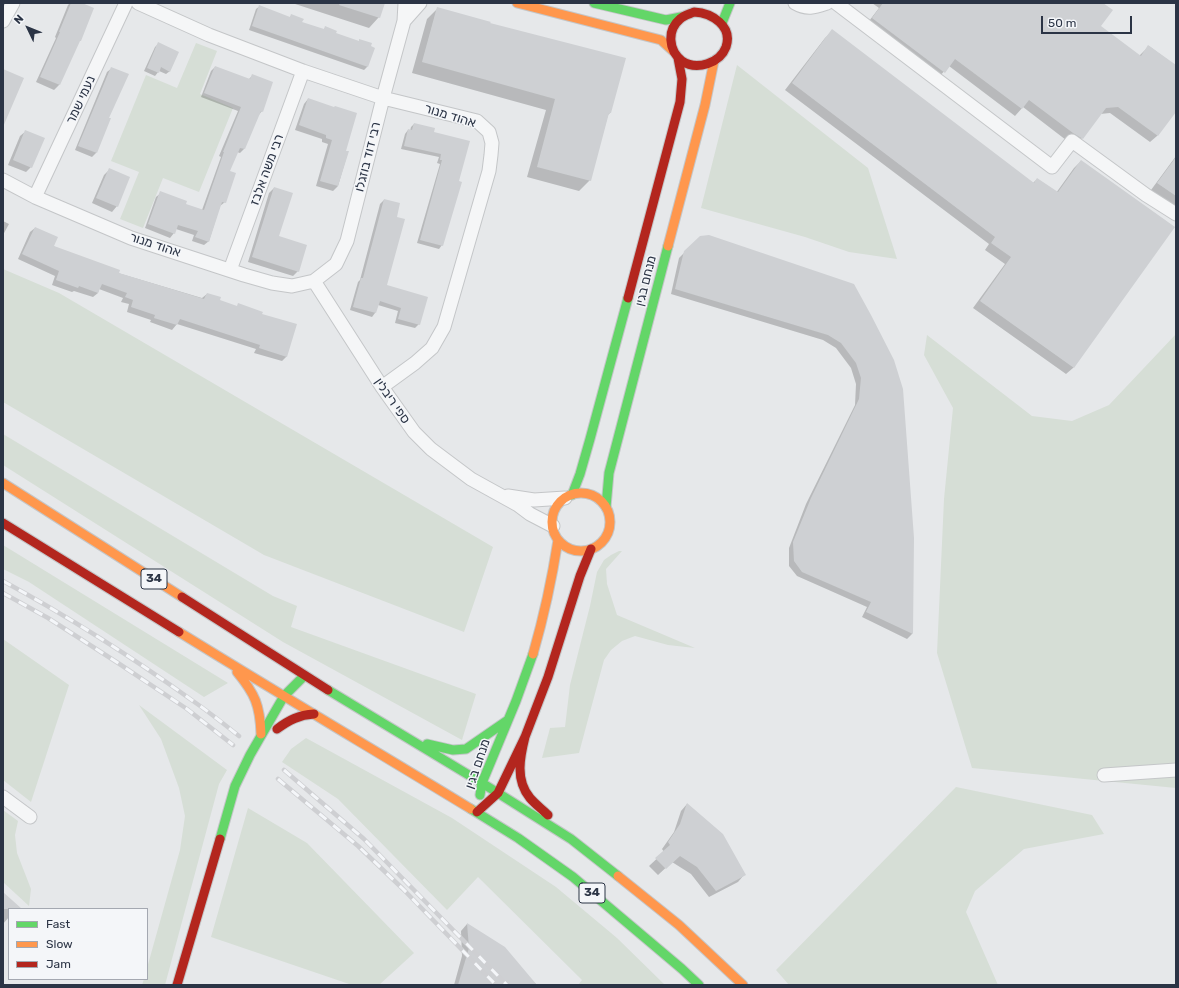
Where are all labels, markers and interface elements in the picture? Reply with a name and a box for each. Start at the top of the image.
north arrow [8,8,48,48]
scale bar [1043,8,1134,34]
text: N [11,12,26,27]
text: 50 m [1048,16,1076,30]
street label: נעמי שמר [63,73,99,127]
street label: אהוד מנור [422,101,478,131]
street label: רבי דוד בוזגלו [352,120,384,194]
street label: רבי משה אלבז [247,132,287,208]
street label: אהוד מנור [127,229,183,261]
street label: מנחם בגין [632,254,660,308]
street label: ספי ריבלין [371,375,413,427]
road number: 34 [141,569,167,589]
street label: מנחם בגין [462,737,494,791]
road number: 34 [579,883,605,903]
legend [8,908,148,980]
text: Fast [46,917,70,931]
text: Slow [46,937,73,951]
text: Jam [46,957,71,971]

